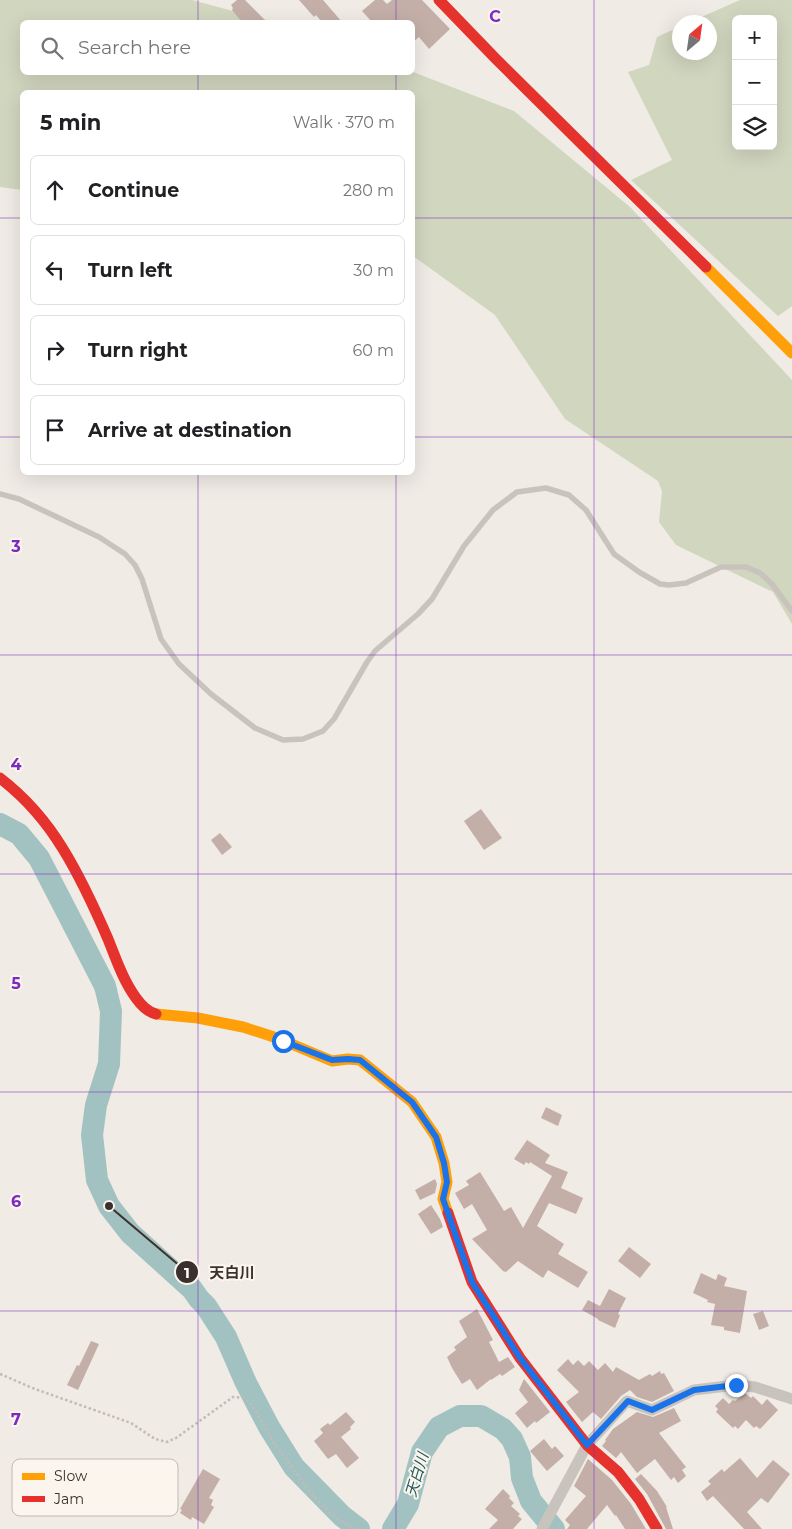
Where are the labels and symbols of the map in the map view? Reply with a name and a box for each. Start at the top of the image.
text: C [489,7,501,26]
north arrow [672,15,717,60]
text: 3 [10,537,21,556]
text: 4 [10,755,22,774]
text: 5 [11,974,21,993]
route start [272,1030,295,1053]
text: 6 [11,1192,21,1211]
callout: 天白川 [174,1257,264,1287]
text: 1 [184,1263,190,1282]
text: 天白川 [209,1263,255,1282]
route end [725,1374,748,1397]
text: 7 [11,1410,21,1429]
water label: 天白川 [401,1449,433,1499]
legend [12,1459,178,1516]
text: Slow [54,1467,88,1485]
text: Jam [53,1490,84,1508]

